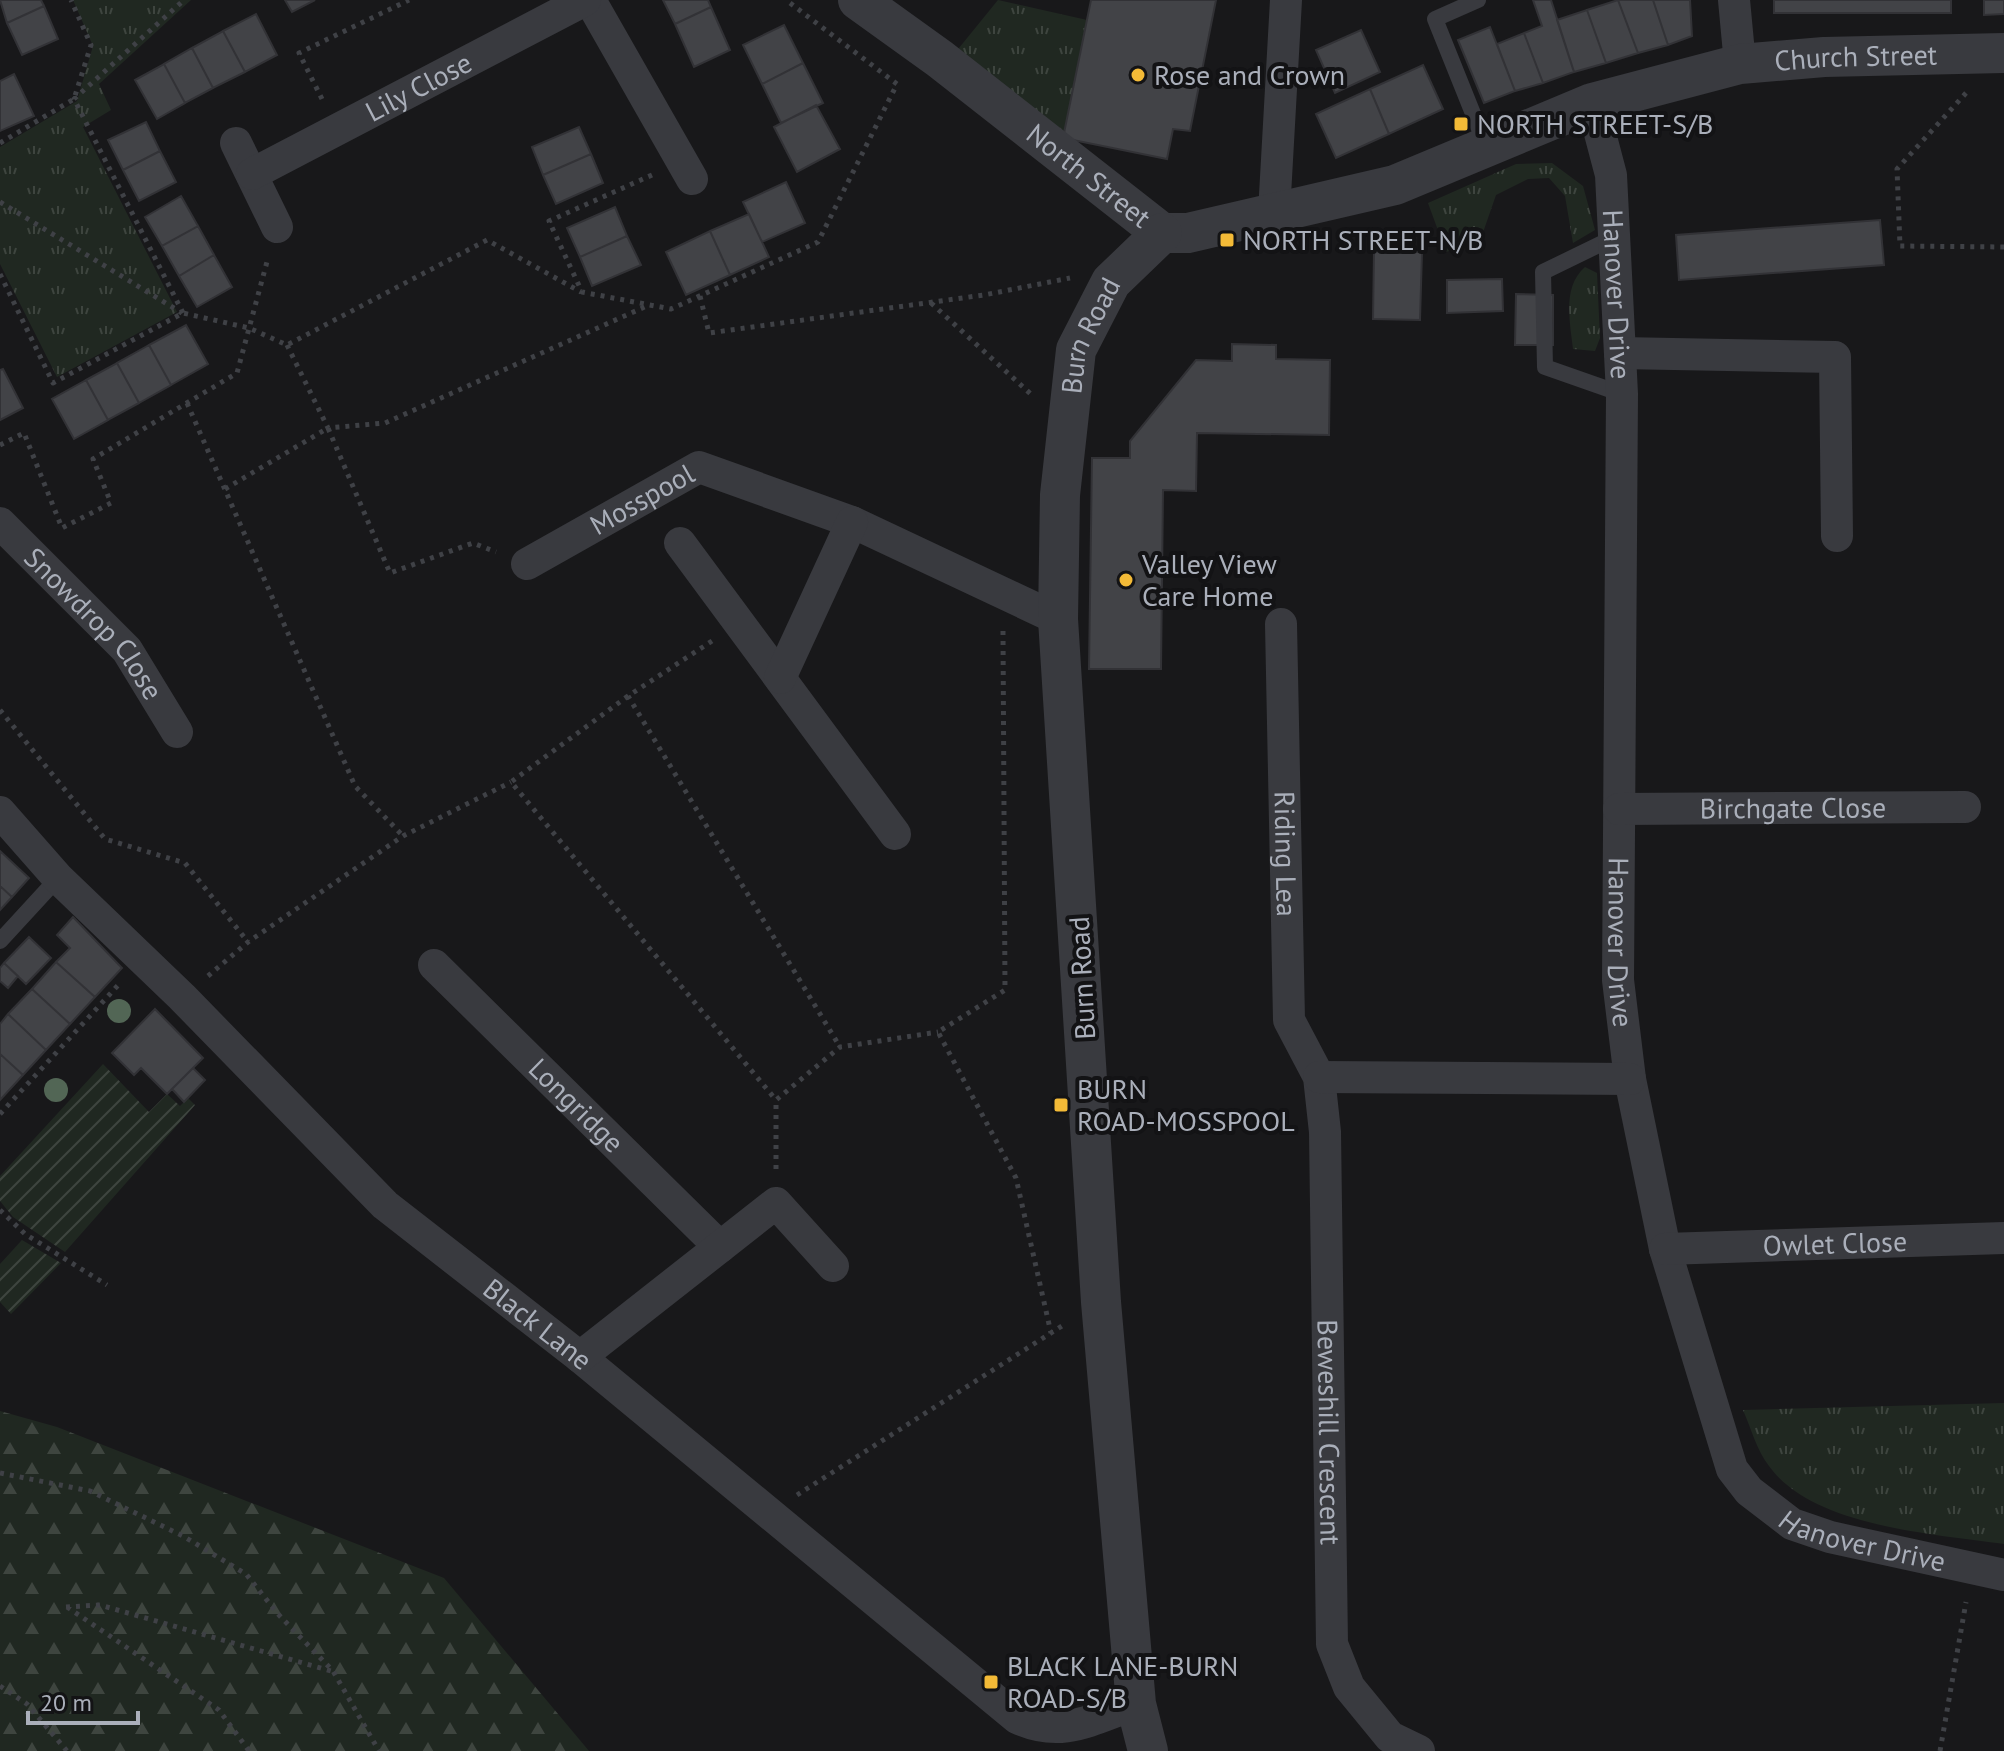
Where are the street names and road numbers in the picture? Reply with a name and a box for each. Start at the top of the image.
street label: Church Street [1773,35,1938,79]
street label: Lily Close [359,43,478,130]
street label: North Street [1019,115,1159,236]
street label: Hanover Drive [1595,209,1640,380]
street label: Burn Road [1052,271,1128,396]
street label: Mosspool [583,455,701,543]
street label: Snowdrop Close [17,539,172,706]
street label: Birchgate Close [1700,788,1886,827]
street label: Riding Lea [1266,791,1306,917]
street label: Hanover Drive [1600,857,1643,1029]
street label: Burn Road [1060,916,1103,1040]
street label: Longridge [521,1050,632,1160]
street label: Owlet Close [1762,1222,1908,1264]
street label: Black Lane [476,1270,600,1378]
street label: Beweshill Crescent [1310,1319,1350,1546]
street label: Hanover Drive [1772,1502,1949,1580]

